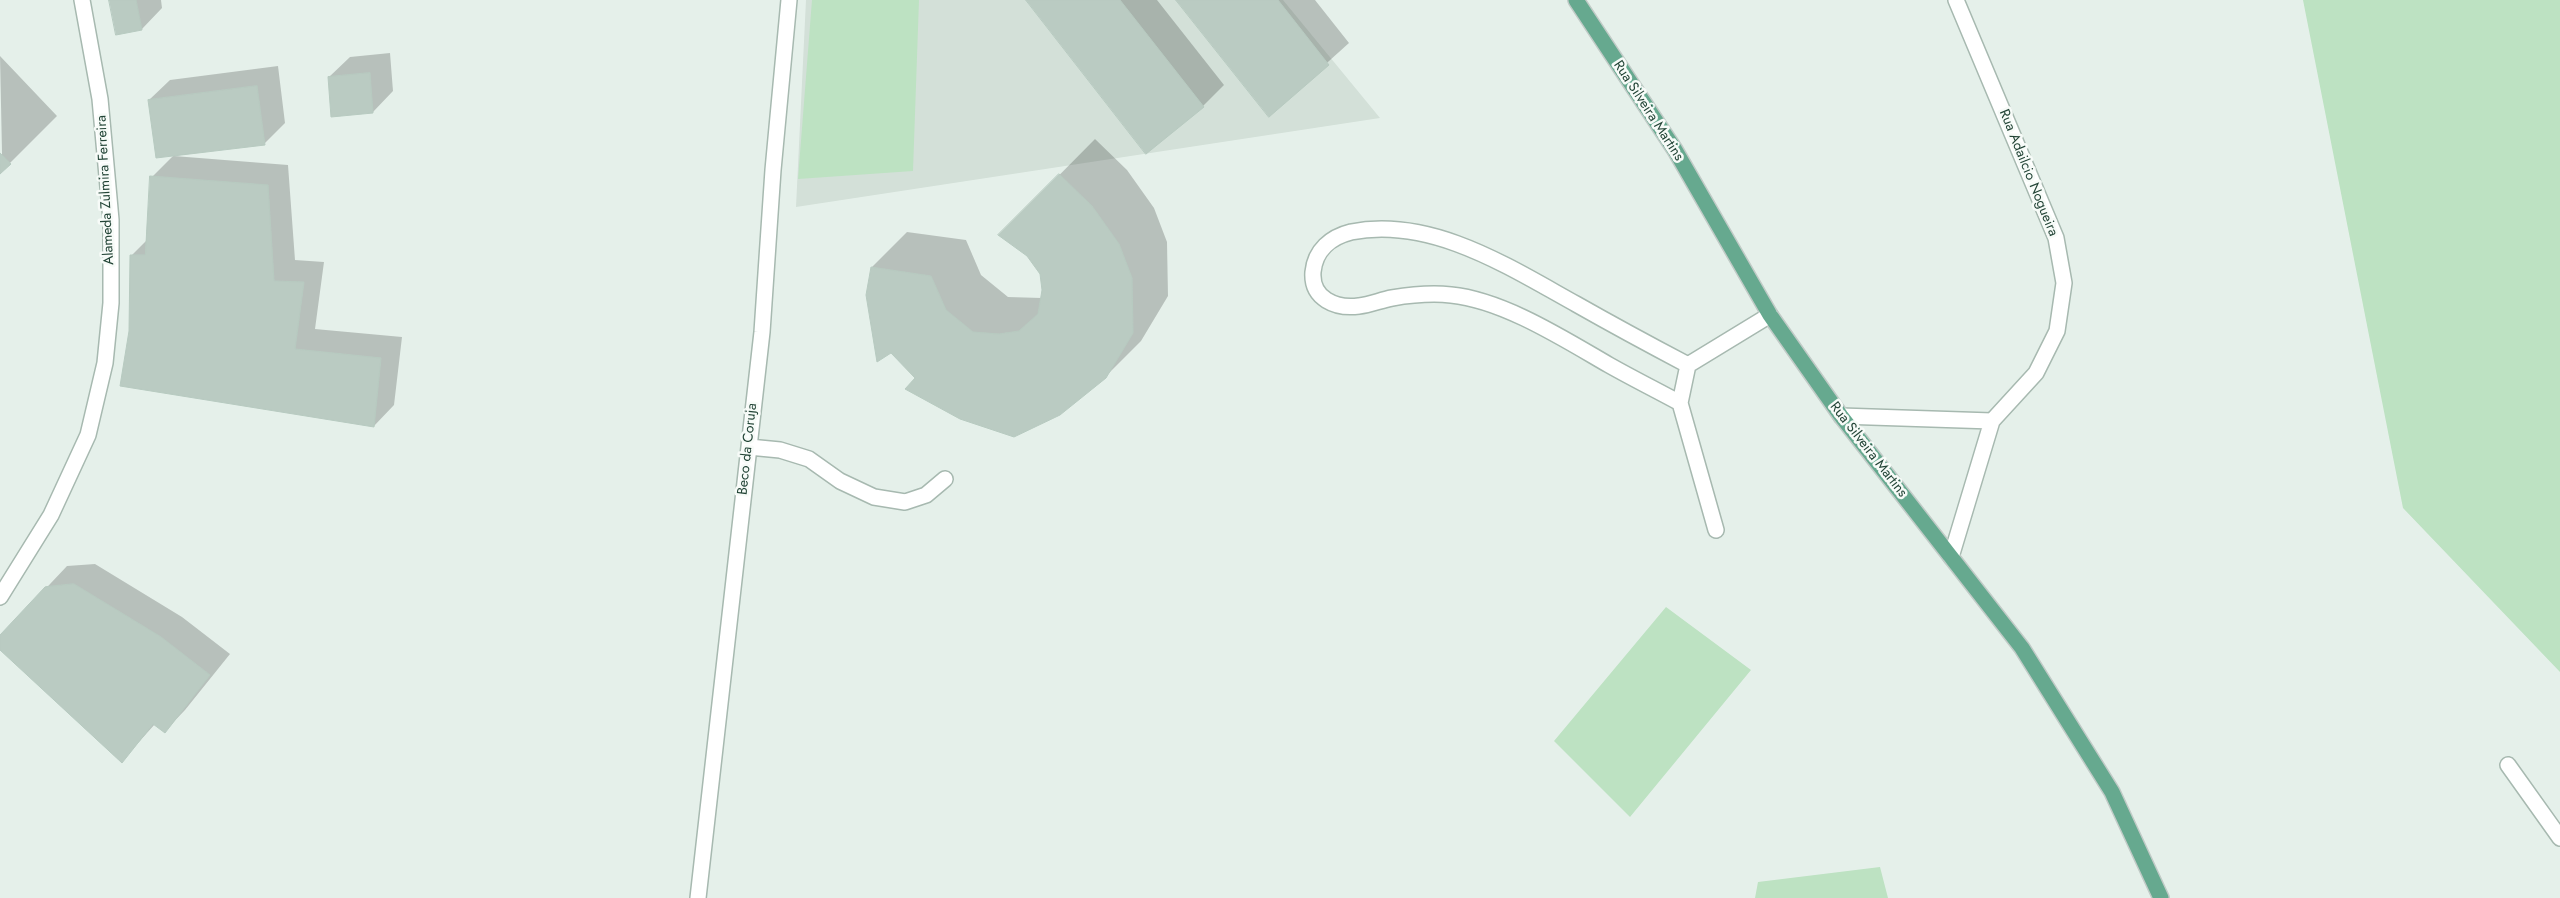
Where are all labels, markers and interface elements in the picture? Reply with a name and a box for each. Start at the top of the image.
street label: Rua Silveira Martins [1609,58,1687,164]
street label: Rua Adailcio Nogueira [1995,107,2061,239]
street label: Alameda Zulmira Ferreira [94,115,118,265]
street label: Rua Silveira Martins [1826,399,1910,501]
street label: Beco da Coruja [735,402,761,496]

